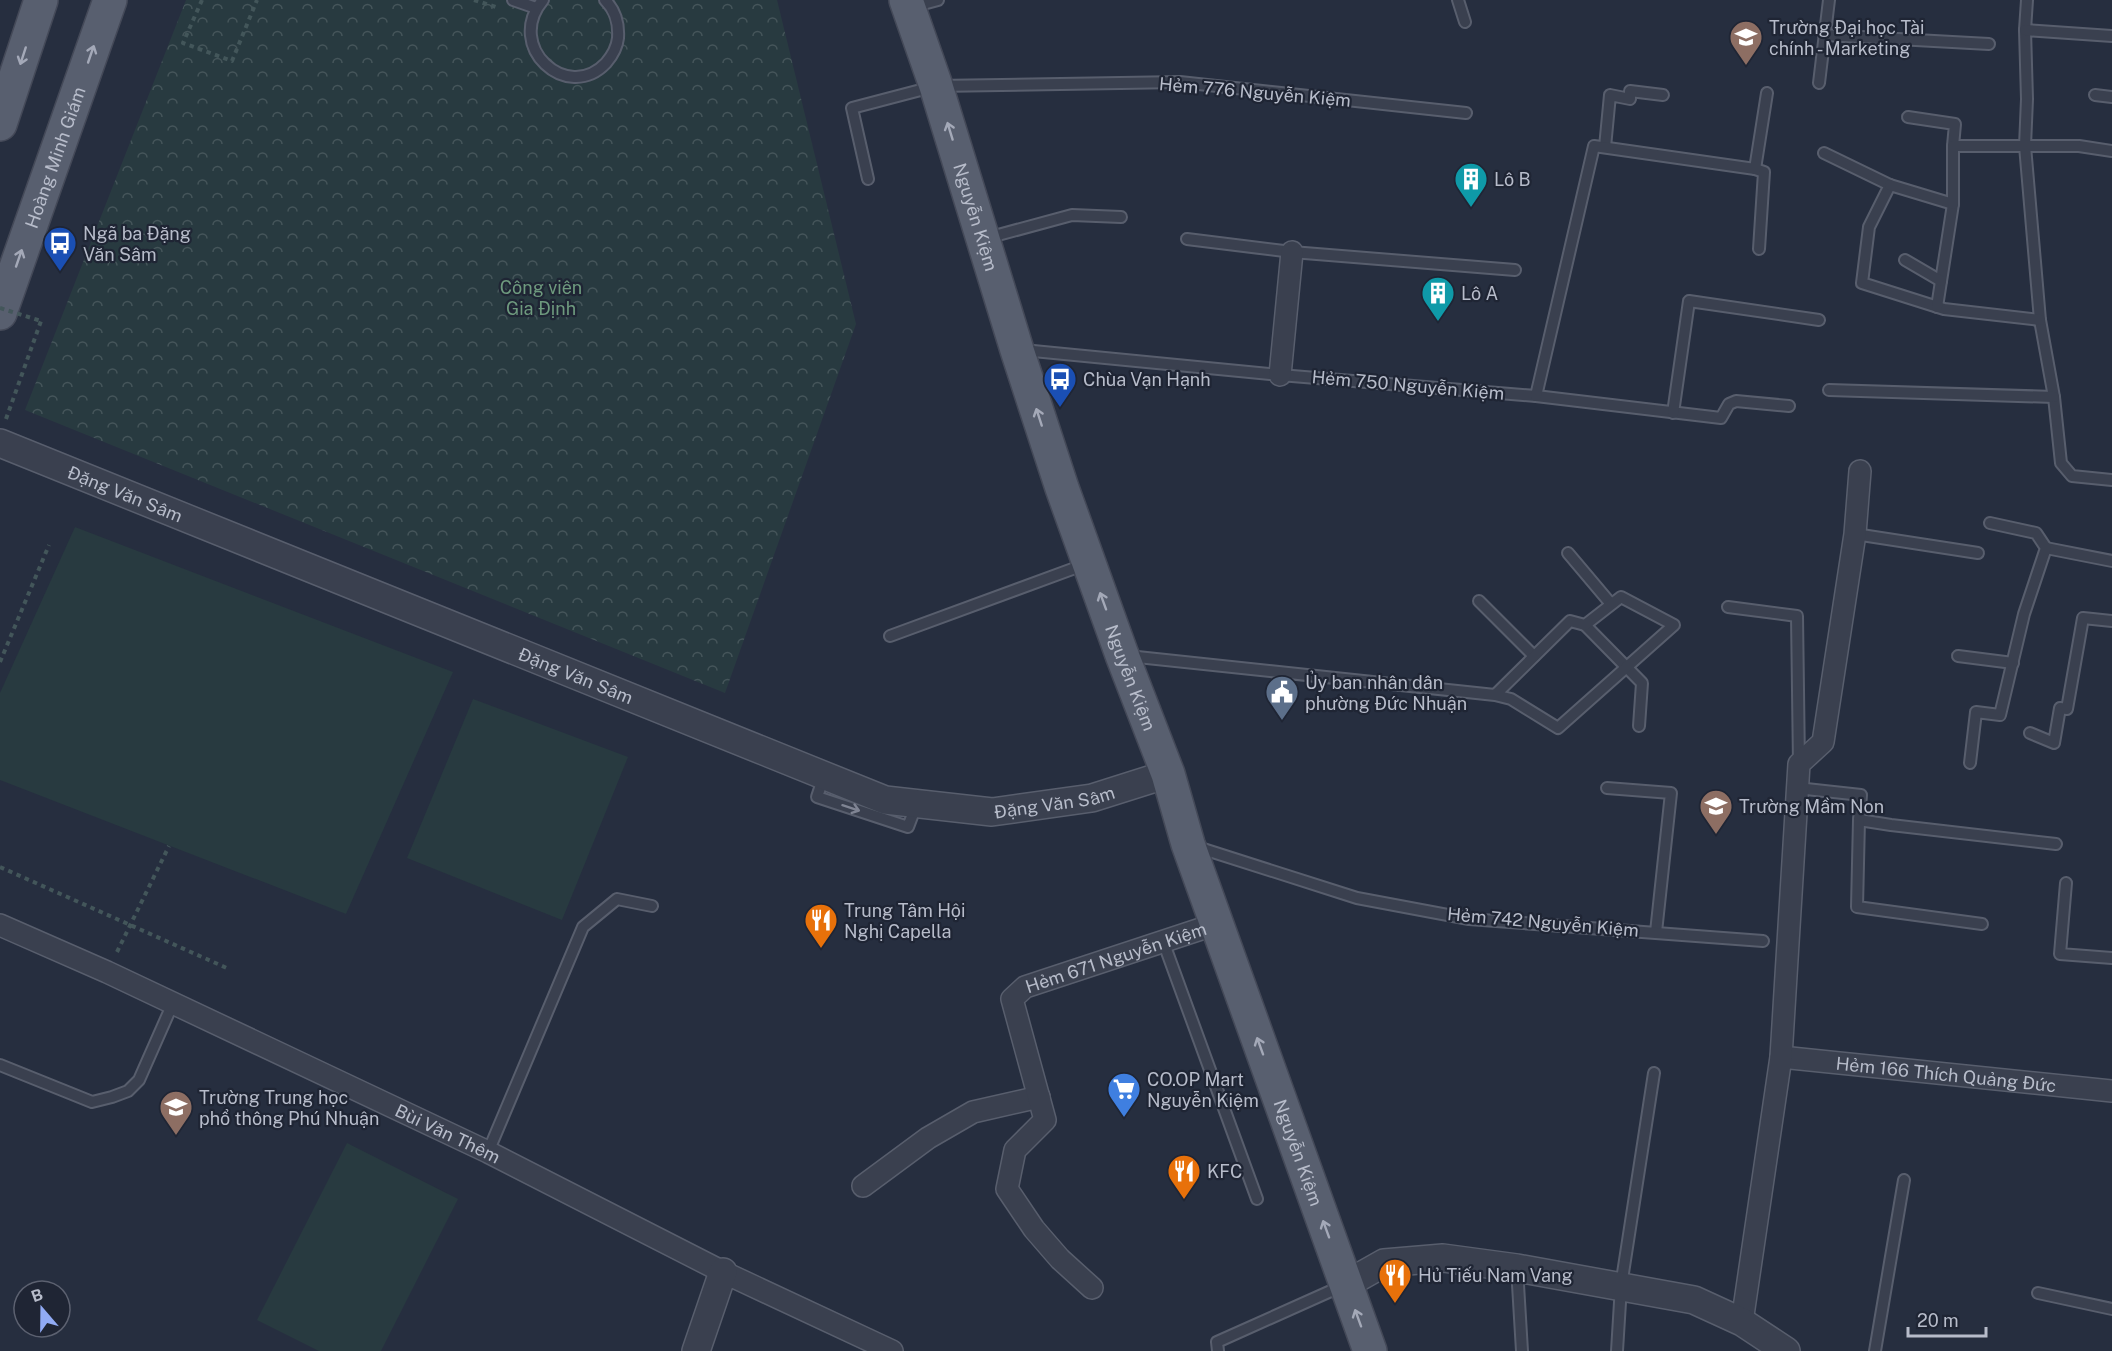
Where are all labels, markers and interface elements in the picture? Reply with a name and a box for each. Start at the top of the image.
place label: Trường Đại học Tài chính - Marketing [1769,17,1924,59]
school or university icon: Trường Đại học Tài chính - Marketing [1728,19,1764,66]
one-way arrow [86,45,97,64]
one-way arrow [17,46,28,65]
street label: Hẻm 776 Nguyễn Kiệm [1158,73,1352,111]
street label: Hoàng Minh Giám [20,84,89,231]
one-way arrow [944,122,955,141]
street label: Nguyễn Kiệm [950,160,1003,273]
building icon: Lô B [1453,161,1489,208]
place label: Lô B [1494,169,1531,190]
place label: Ngã ba Đặng Văn Sâm [83,223,191,265]
bus stop icon: Ngã ba Đặng Văn Sâm [42,225,78,272]
one-way arrow [15,249,26,268]
building icon: Lô A [1420,275,1456,322]
park label: Công viên Gia Định [500,277,582,319]
place label: Lô A [1461,283,1498,304]
bus stop icon: Chùa Vạn Hạnh [1042,361,1078,408]
street label: Hẻm 750 Nguyễn Kiệm [1311,366,1505,404]
place label: Chùa Vạn Hạnh [1083,369,1211,390]
one-way arrow [1033,408,1044,427]
street label: Đặng Văn Sâm [65,461,186,526]
one-way arrow [1096,593,1107,611]
street label: Nguyễn Kiệm [1101,622,1161,733]
street label: Đặng Văn Sâm [515,643,636,708]
place label: Ủy ban nhân dân phường Đức Nhuận [1305,670,1467,714]
public building icon: Ủy ban nhân dân phường Đức Nhuận [1264,674,1300,721]
street label: Đặng Văn Sâm [993,781,1117,822]
school or university icon: Trường Mầm Non [1698,788,1734,835]
place label: Trường Mầm Non [1739,796,1884,817]
one-way arrow [841,804,860,815]
place label: Trung Tâm Hội Nghị Capella [844,900,965,942]
restaurant icon: Trung Tâm Hội Nghị Capella [803,902,839,949]
street label: Hẻm 742 Nguyễn Kiệm [1446,903,1640,941]
street label: Hẻm 671 Nguyễn Kiệm [1022,917,1209,997]
one-way arrow [1254,1037,1265,1056]
street label: Hẻm 166 Thích Quảng Đức [1835,1052,2057,1096]
place label: CO.OP Mart Nguyễn Kiệm [1147,1069,1259,1111]
supermarket icon: CO.OP Mart Nguyễn Kiệm [1106,1071,1142,1118]
place label: Trường Trung học phổ thông Phú Nhuận [199,1087,379,1129]
school or university icon: Trường Trung học phổ thông Phú Nhuận [158,1089,194,1136]
street label: Nguyễn Kiệm [1270,1096,1328,1209]
street label: Bùi Văn Thêm [392,1099,504,1167]
restaurant icon: KFC [1166,1153,1202,1200]
place label: KFC [1207,1161,1242,1182]
one-way arrow [1319,1221,1330,1239]
restaurant icon: Hủ Tiếu Nam Vang [1377,1257,1413,1304]
place label: Hủ Tiếu Nam Vang [1418,1265,1573,1286]
north arrow [12,1279,72,1339]
text: B [29,1285,45,1306]
scale bar [1908,1300,1986,1338]
one-way arrow [1351,1309,1362,1328]
text: 20 m [1917,1310,1959,1331]

